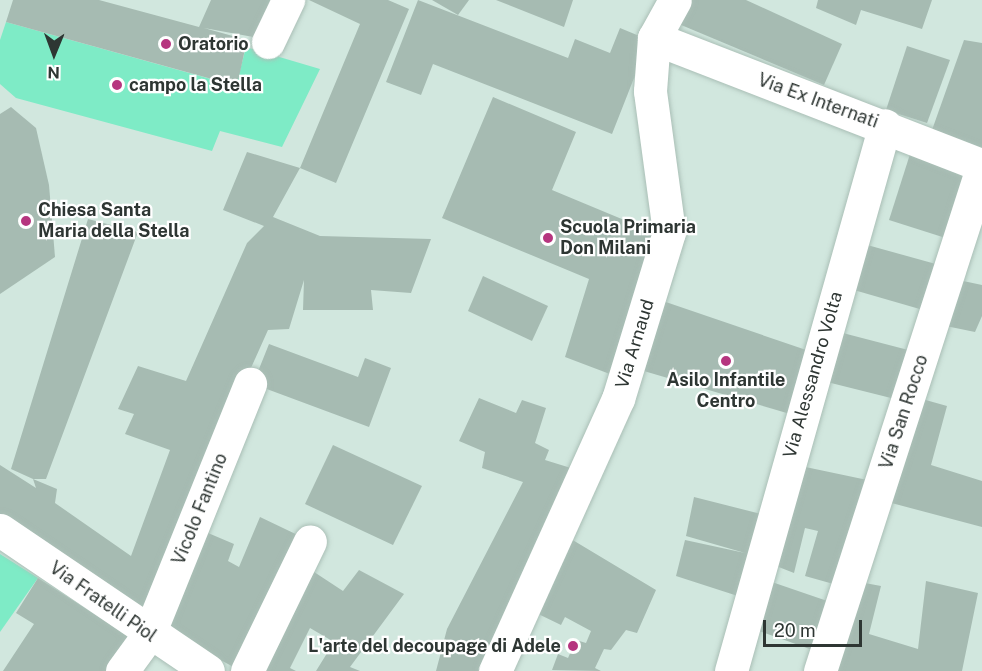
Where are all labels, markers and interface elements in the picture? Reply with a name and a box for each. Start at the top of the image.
north arrow [24,24,84,84]
place label: Oratorio [178,33,249,55]
marker: Oratorio [159,37,173,51]
text: N [47,63,60,82]
street label: Via Ex Internati [755,69,881,133]
place label: campo la Stella [129,74,262,96]
marker: campo la Stella [110,78,124,92]
place label: Chiesa Santa Maria della Stella [38,200,190,242]
marker: Chiesa Santa Maria della Stella [19,214,33,228]
place label: Scuola Primaria Don Milani [560,217,696,260]
marker: Scuola Primaria Don Milani [541,231,555,245]
street label: Via Alessandro Volta [779,289,847,461]
street label: Via Arnaud [611,297,659,391]
street label: Via San Rocco [875,352,933,472]
marker: Asilo Infantile Centro [719,354,733,368]
place label: Asilo Infantile Centro [666,370,786,412]
street label: Vicolo Fantino [168,450,232,568]
street label: Via Fratelli Piol [45,557,161,647]
scale bar [766,608,865,646]
text: 20 m [774,620,816,641]
place label: L'arte del decoupage di Adele [308,635,561,657]
marker: L'arte del decoupage di Adele [566,639,580,653]

